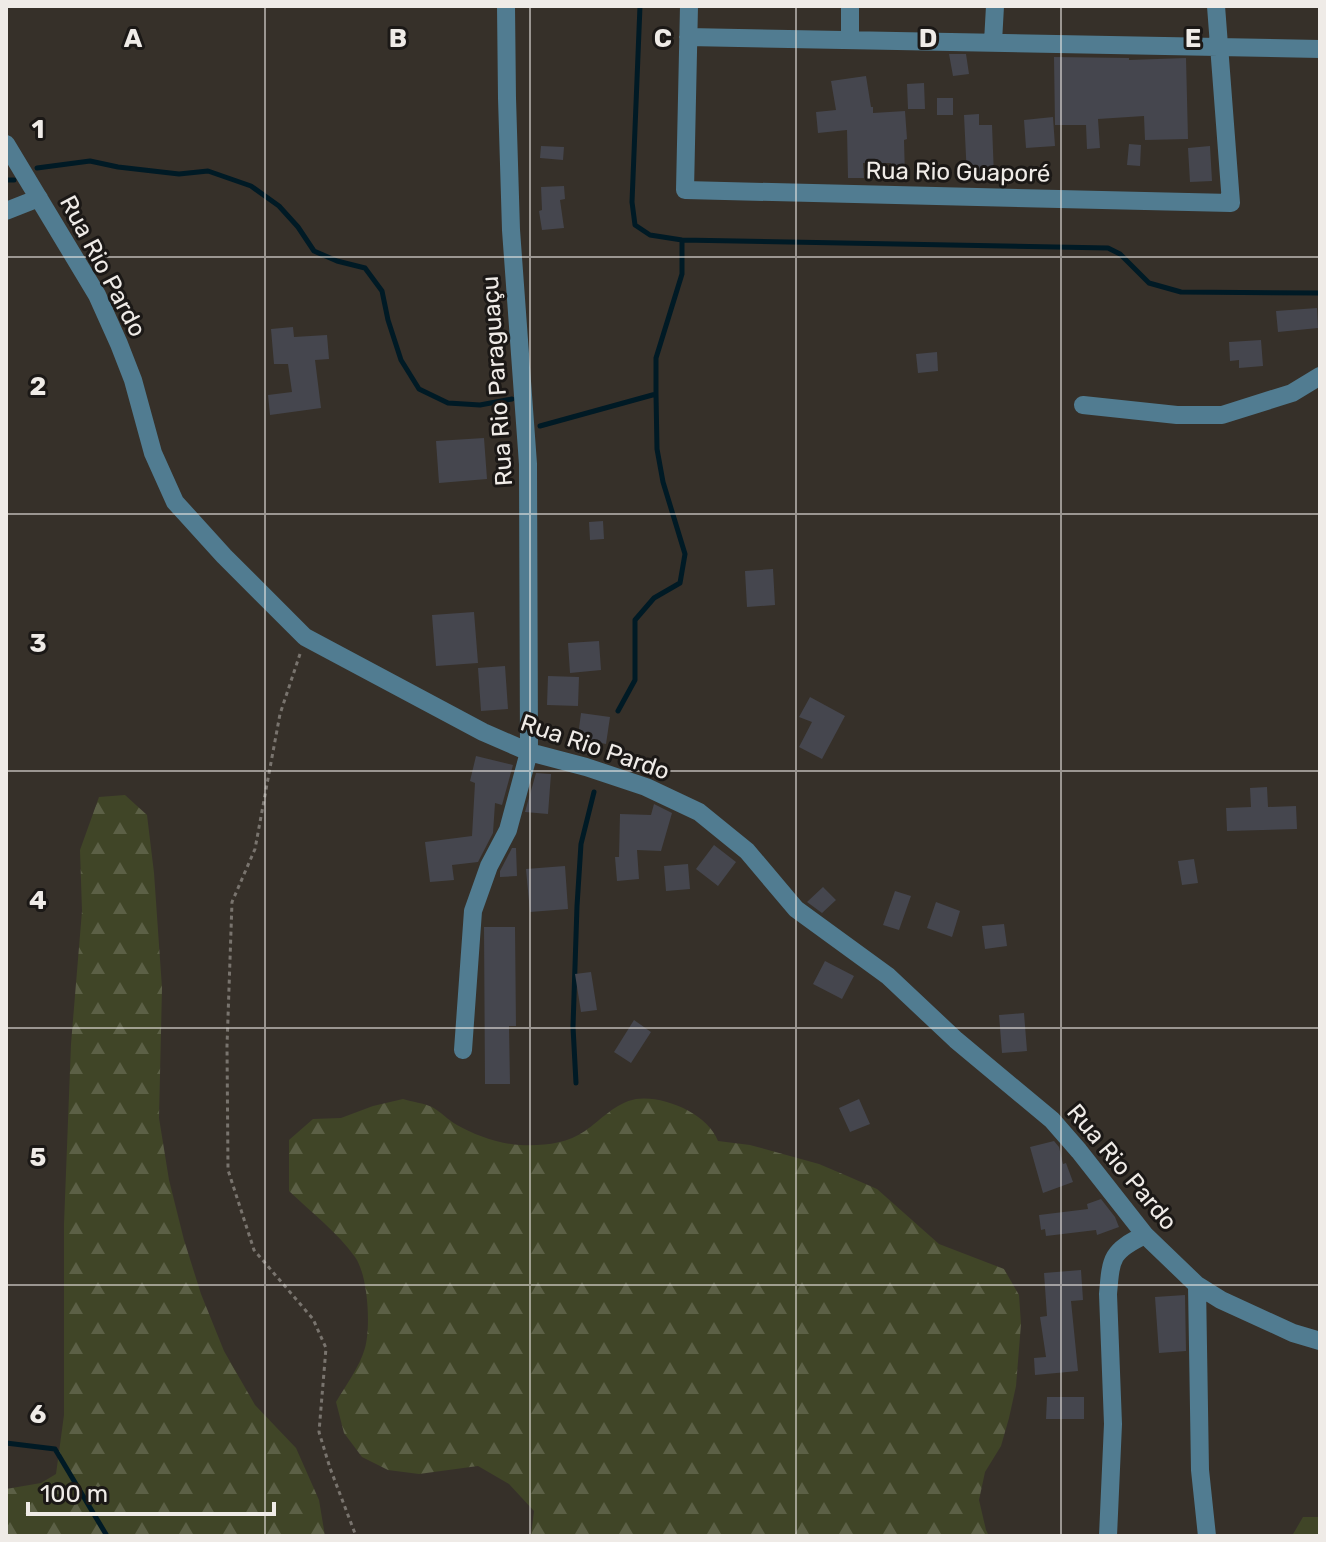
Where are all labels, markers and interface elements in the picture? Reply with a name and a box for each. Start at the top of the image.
text: A [124,23,143,54]
text: B [389,23,407,54]
text: C [654,23,672,54]
text: D [919,23,937,54]
text: E [1185,23,1201,54]
text: 1 [32,114,44,145]
street label: Rua Rio Guaporé [865,156,1051,188]
street label: Rua Rio Pardo [54,191,152,341]
street label: Rua Rio Paraguaçu [476,275,518,487]
text: 2 [30,371,46,402]
text: 3 [29,628,47,659]
street label: Rua Rio Pardo [517,708,673,786]
text: 4 [29,885,47,916]
street label: Rua Rio Pardo [1061,1098,1183,1236]
text: 5 [30,1142,46,1173]
text: 6 [30,1399,47,1430]
scale bar [28,1466,274,1516]
text: 100 m [40,1480,108,1508]

